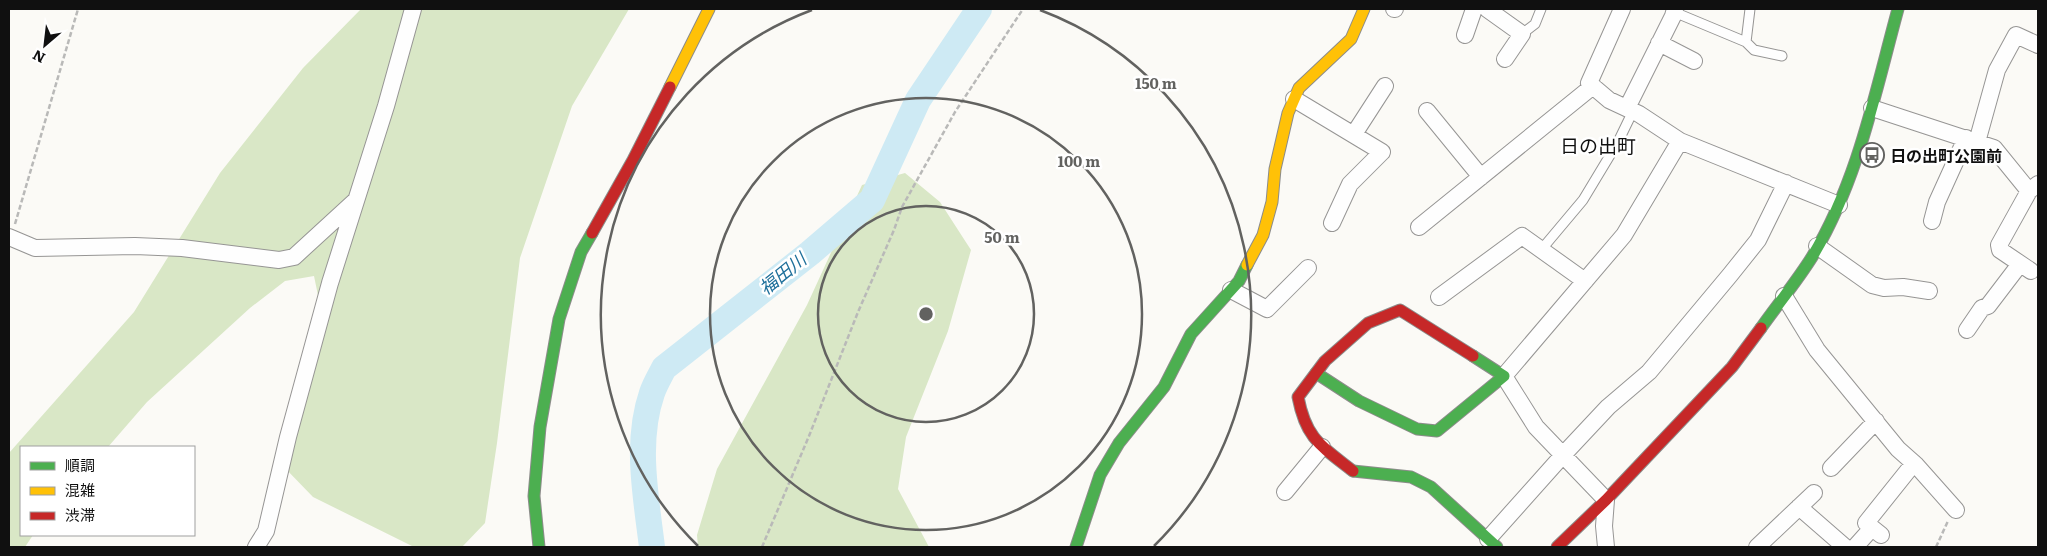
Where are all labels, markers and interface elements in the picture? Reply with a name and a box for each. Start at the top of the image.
north arrow [20,20,70,70]
text: N [28,46,48,69]
text: 150 m [1135,71,1177,94]
district label: 日の出町 [1560,131,1636,159]
bus stop icon: 日の出町公園前 [1859,142,1885,168]
place label: 日の出町公園前 [1890,143,2002,167]
text: 100 m [1058,149,1100,172]
text: 50 m [984,225,1020,248]
water label: 福田川 [753,244,813,300]
centre of rings [917,305,935,323]
legend [20,446,195,536]
text: 順調 [65,453,95,476]
text: 混雑 [65,478,95,501]
text: 渋滞 [65,503,95,526]

